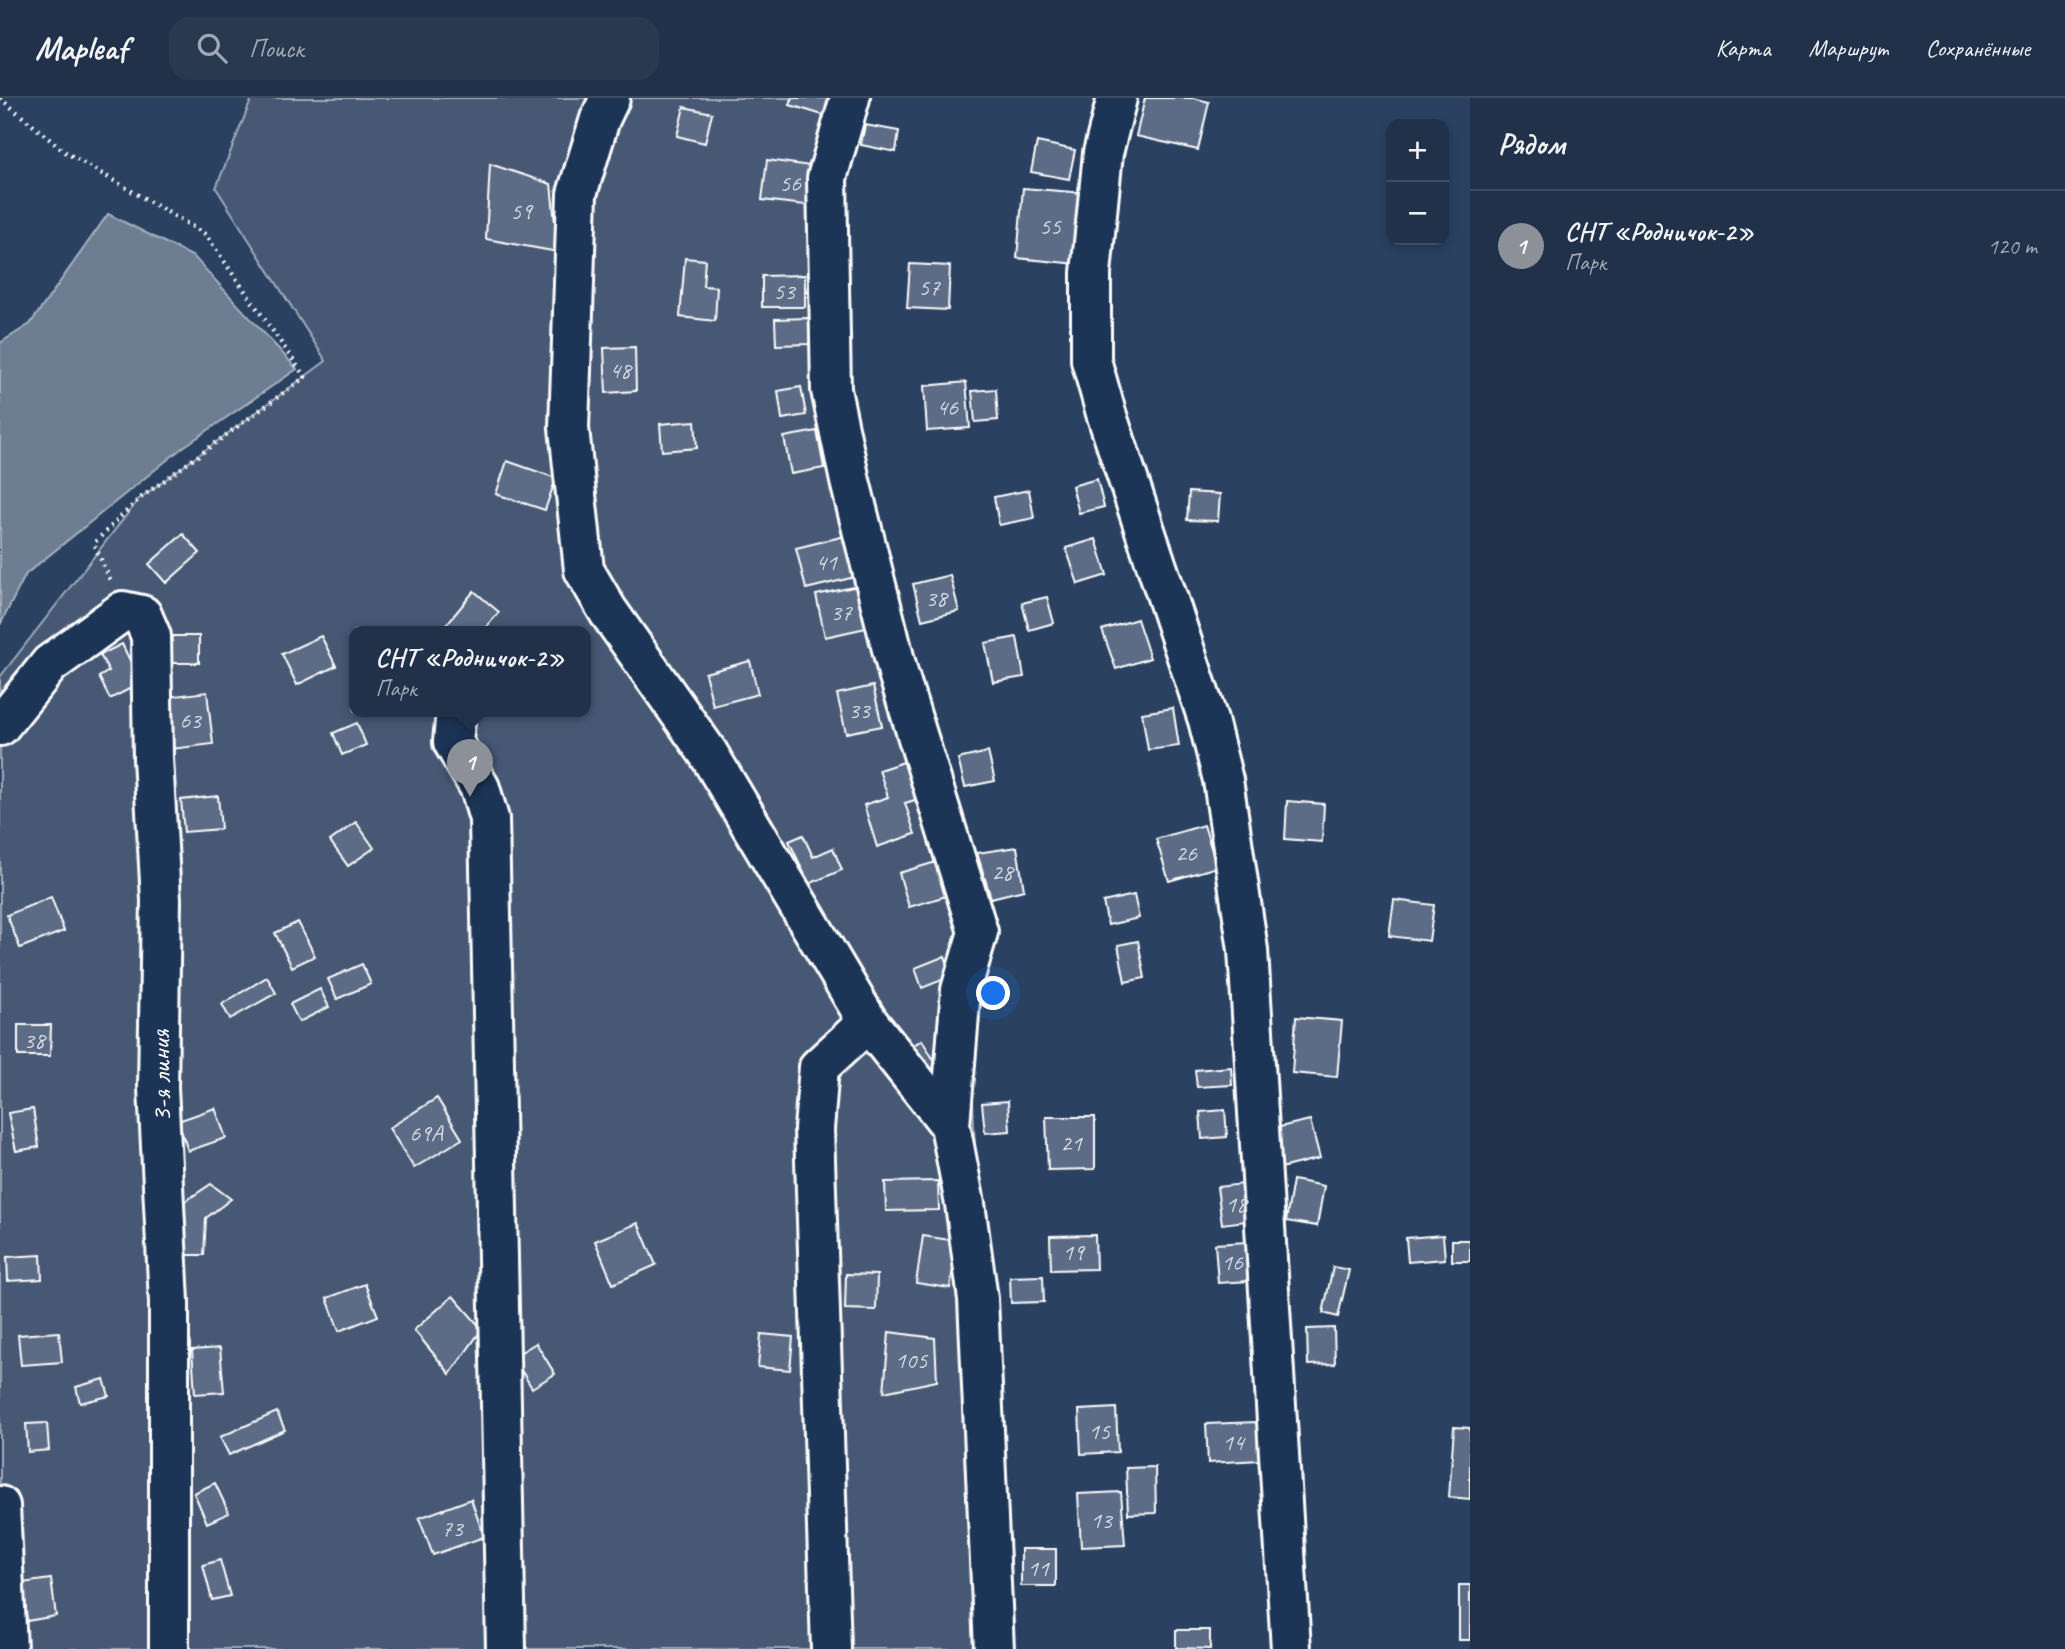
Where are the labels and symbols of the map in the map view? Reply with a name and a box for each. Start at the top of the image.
house number: 56 [779,168,802,198]
house number: 59 [510,196,534,226]
house number: 55 [1039,211,1062,241]
house number: 57 [918,272,941,302]
house number: 53 [773,276,797,306]
house number: 48 [609,355,633,385]
house number: 46 [936,392,959,422]
house number: 41 [815,547,838,577]
house number: 38 [925,583,949,613]
house number: 37 [830,597,853,627]
house number: 33 [848,695,872,725]
house number: 63 [179,705,203,735]
pin: 1 [447,739,493,797]
house number: 26 [1175,838,1198,868]
house number: 28 [991,857,1015,887]
your location [976,976,1010,1010]
house number: 38 [23,1025,47,1055]
street label: 3-я линия [142,1029,179,1122]
house number: 69А [409,1118,444,1148]
house number: 21 [1060,1128,1083,1158]
house number: 18 [1225,1189,1249,1219]
house number: 19 [1062,1237,1086,1267]
house number: 16 [1221,1247,1244,1277]
house number: 105 [895,1345,928,1375]
house number: 15 [1088,1416,1111,1446]
house number: 14 [1222,1427,1246,1457]
house number: 13 [1090,1505,1114,1535]
house number: 73 [441,1513,465,1543]
house number: 11 [1027,1553,1050,1583]

